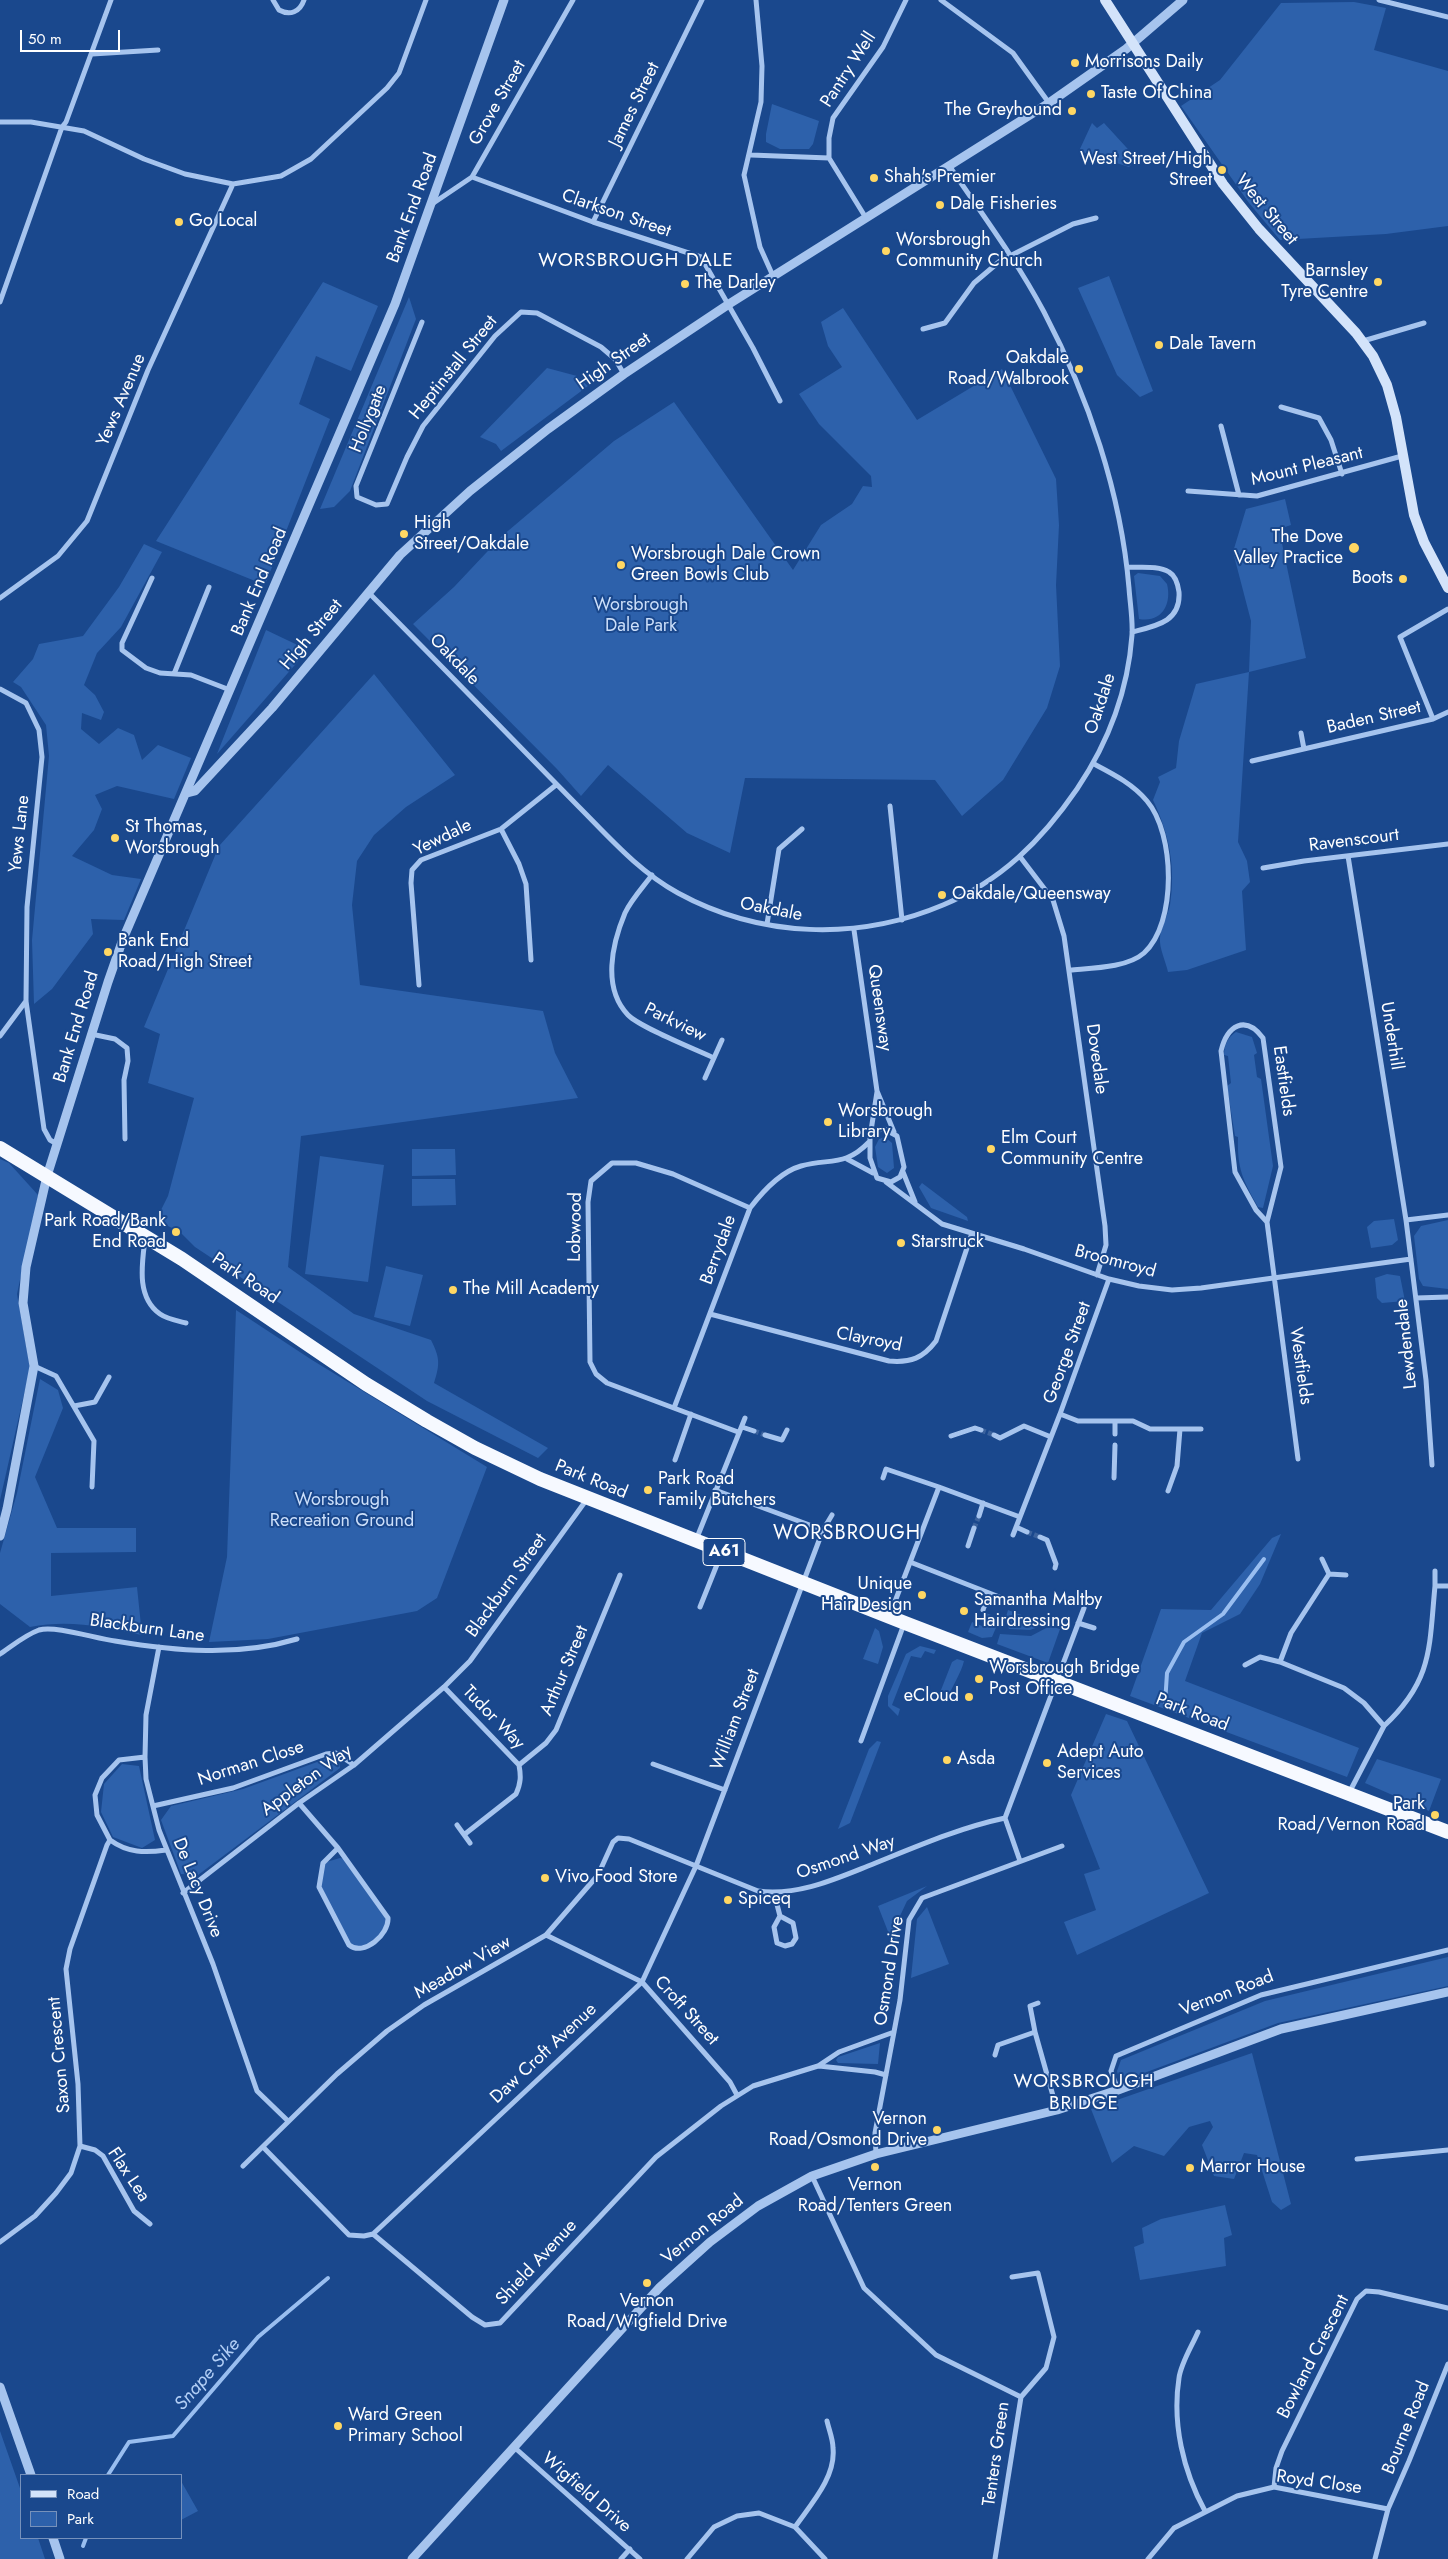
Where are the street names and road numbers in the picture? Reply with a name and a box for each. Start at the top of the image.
street label: Pantry Well [817,28,881,112]
street label: Grove Street [465,57,531,149]
street label: James Street [605,59,665,151]
street label: Bank End Road [383,150,443,266]
street label: West Street [1230,170,1302,250]
street label: Clarkson Street [559,185,673,243]
street label: Heptinstall Street [405,312,503,424]
street label: High Street [573,329,655,395]
street label: Yews Avenue [93,351,151,449]
street label: Hollygate [346,382,392,456]
street label: Mount Pleasant [1249,443,1365,491]
street label: Bank End Road [228,525,292,639]
street label: High Street [276,595,348,675]
street label: Oakdale [424,630,484,690]
street label: Oakdale [1081,671,1121,737]
street label: Baden Street [1325,697,1423,739]
street label: Yews Lane [5,794,35,874]
street label: Yewdale [410,815,476,861]
street label: Ravenscourt [1308,825,1400,857]
street label: Oakdale [738,893,804,927]
street label: Queensway [862,963,896,1053]
street label: Bank End Road [50,969,104,1085]
street label: Parkview [641,999,709,1047]
street label: Underhill [1375,1000,1407,1072]
street label: Dovedale [1080,1022,1112,1096]
street label: Eastfields [1267,1044,1299,1118]
street label: Lobwood [565,1192,587,1262]
street label: Berrydale [696,1212,742,1288]
street label: Broomroyd [1072,1241,1158,1283]
street label: Park Road [207,1249,283,1309]
street label: Lewdendale [1392,1298,1422,1390]
street label: George Street [1040,1299,1096,1407]
street label: Clayroyd [834,1323,904,1357]
street label: Westfields [1284,1326,1316,1406]
street label: Park Road [552,1456,630,1504]
street label: Blackburn Street [462,1530,552,1642]
road number: A61 [703,1538,745,1565]
street label: Blackburn Lane [88,1610,206,1648]
street label: Arthur Street [536,1623,594,1719]
street label: William Street [707,1666,765,1774]
street label: Tudor Way [457,1682,529,1754]
street label: Park Road [1153,1689,1231,1737]
street label: Norman Close [195,1737,307,1791]
street label: Appleton Way [257,1741,357,1821]
street label: Osmond Way [794,1831,898,1885]
street label: De Lacy Drive [167,1835,227,1941]
street label: Osmond Drive [871,1915,909,2027]
street label: Meadow View [411,1932,515,2004]
street label: Vernon Road [1177,1966,1277,2022]
street label: Croft Street [649,1972,723,2050]
street label: Saxon Crescent [44,1996,76,2114]
street label: Daw Croft Avenue [486,1999,602,2109]
street label: Flax Lea [102,2144,154,2206]
street label: Vernon Road [658,2191,748,2269]
street label: Shield Avenue [492,2216,582,2310]
street label: Bowland Crescent [1273,2291,1355,2423]
street label: Bourne Road [1379,2378,1435,2478]
street label: Tenters Green [979,2400,1015,2508]
street label: Wigfield Drive [537,2448,635,2538]
street label: Royd Close [1275,2466,1363,2500]

